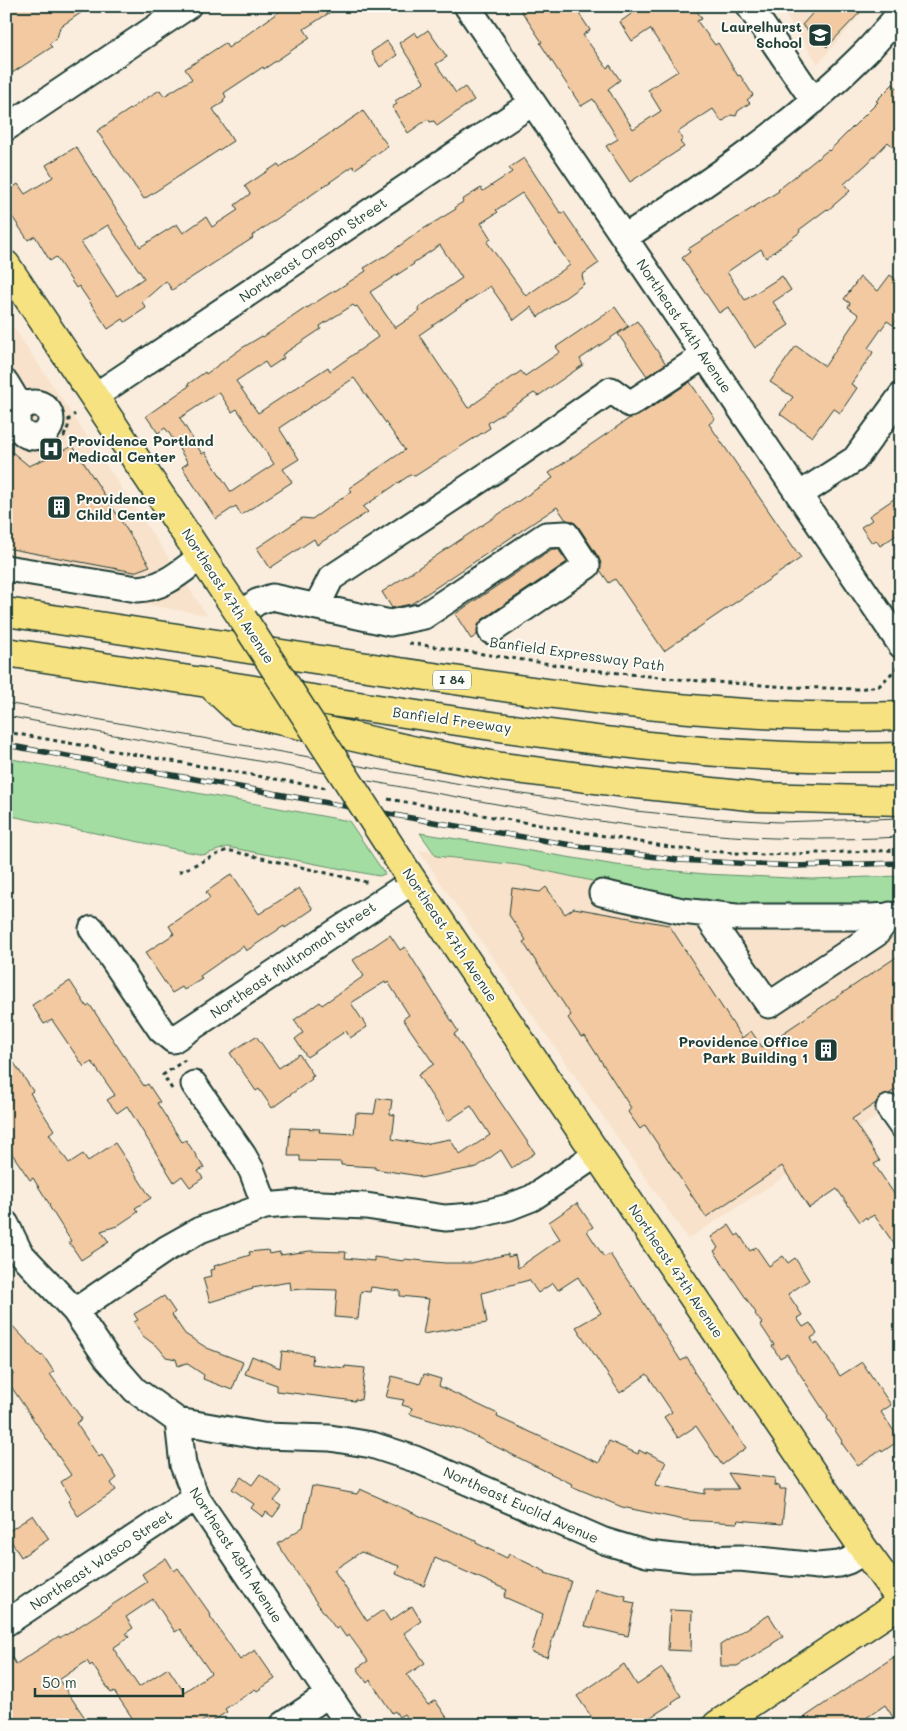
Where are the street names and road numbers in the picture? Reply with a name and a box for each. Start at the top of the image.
street label: Northeast Oregon Street [235,193,390,306]
street label: Northeast 44th Avenue [632,255,736,397]
street label: Northeast 47th Avenue [178,524,279,667]
street label: Banfield Expressway Path [488,632,666,675]
road number: I 84 [433,670,471,690]
street label: Banfield Freeway [392,702,513,737]
street label: Northeast 47th Avenue [398,864,502,1005]
street label: Northeast Multnomah Street [206,897,379,1022]
street label: Northeast 47th Avenue [624,1200,728,1341]
street label: Northeast Euclid Avenue [441,1462,602,1547]
street label: Northeast 49th Avenue [185,1483,287,1626]
street label: Northeast Wasco Street [26,1505,176,1614]

